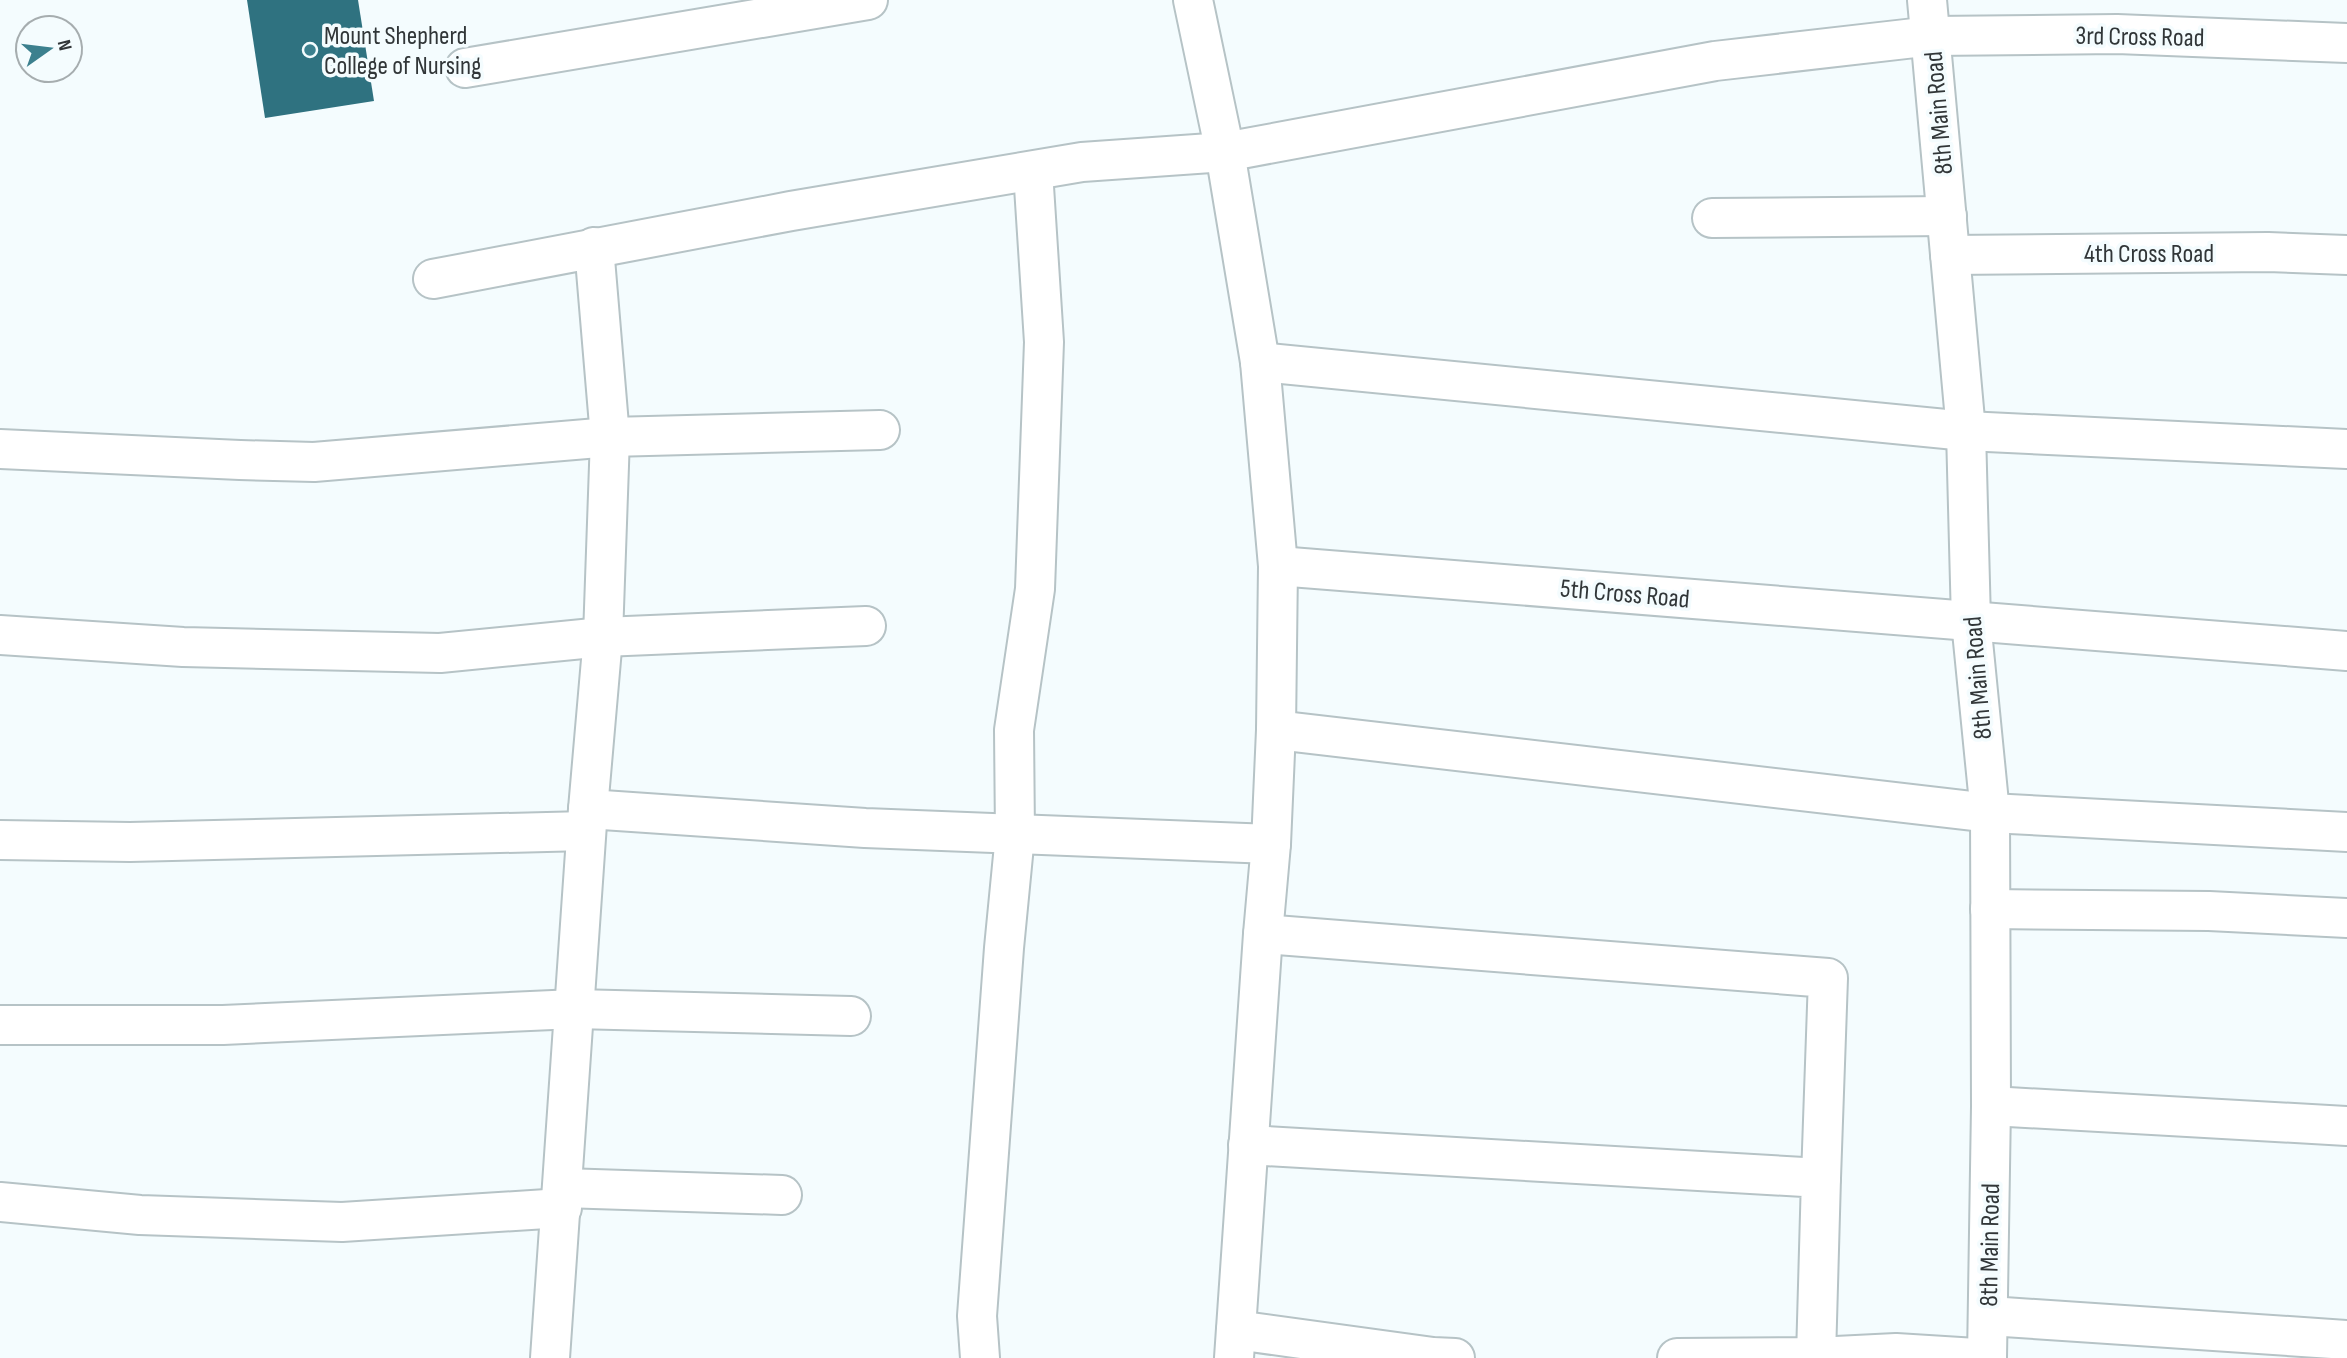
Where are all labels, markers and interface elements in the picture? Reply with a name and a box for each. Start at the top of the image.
north arrow [14,14,84,84]
place label: Mount Shepherd College of Nursing [324,21,481,82]
street label: 3rd Cross Road [2075,21,2205,54]
text: N [52,38,76,53]
marker: Mount Shepherd College of Nursing [302,42,318,58]
street label: 8th Main Road [1919,50,1960,176]
street label: 4th Cross Road [2084,239,2214,270]
street label: 5th Cross Road [1559,573,1691,616]
street label: 8th Main Road [1958,615,1999,741]
street label: 8th Main Road [1974,1183,2007,1307]

